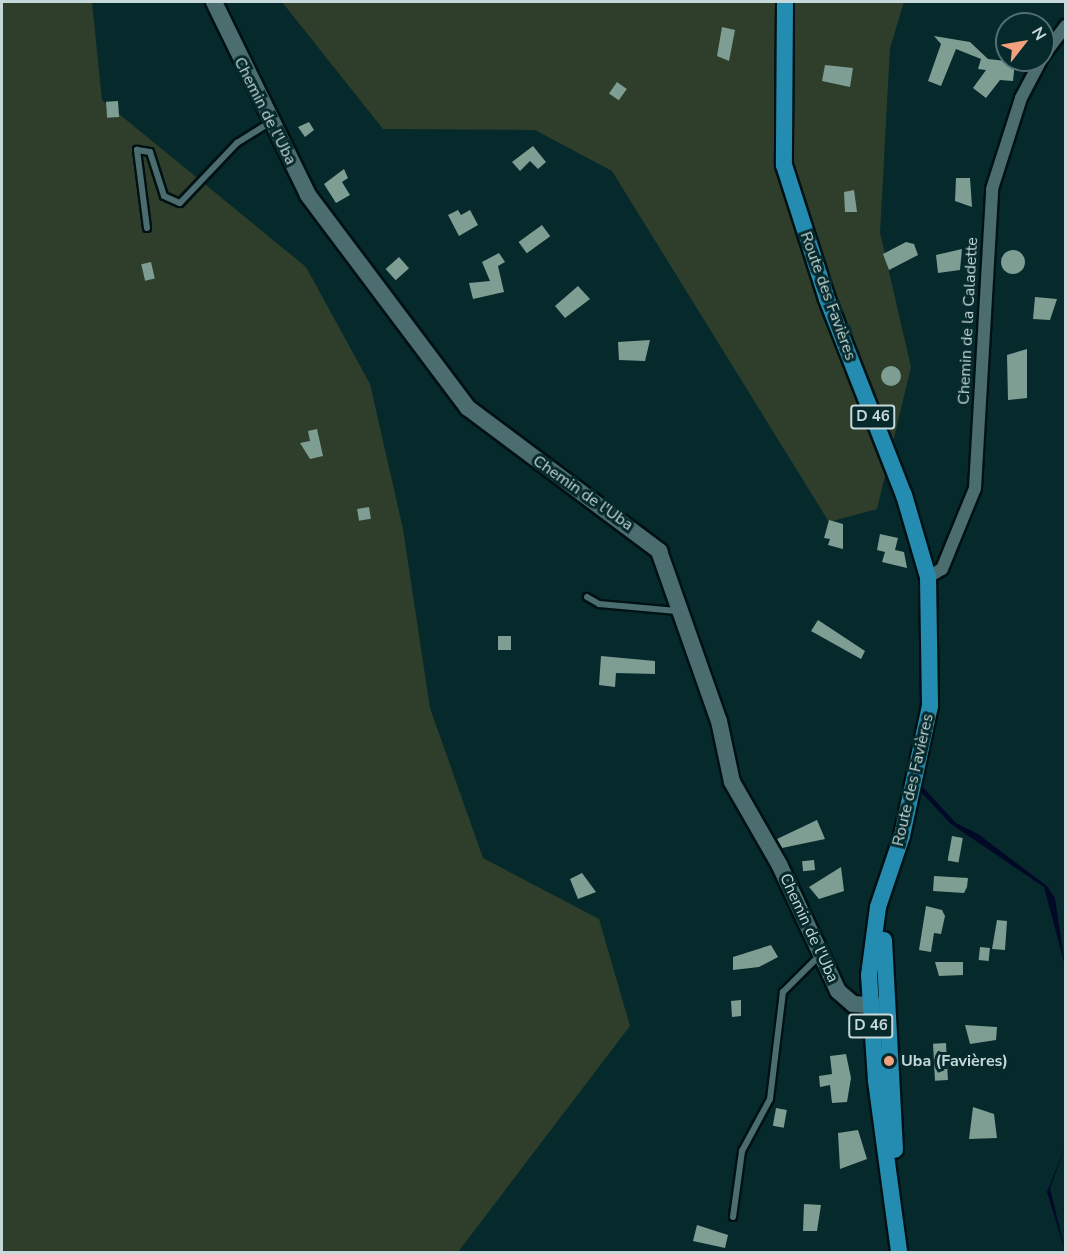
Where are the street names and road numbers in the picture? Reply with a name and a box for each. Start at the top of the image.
street label: Chemin de l'Uba [230,54,300,168]
street label: Route des Favières [796,229,860,363]
street label: Chemin de la Caladette [954,237,982,405]
road number: D 46 [849,405,897,429]
street label: Chemin de l'Uba [529,451,637,535]
street label: Route des Favières [888,712,938,848]
street label: Chemin de l'Uba [775,870,843,986]
road number: D 46 [847,1014,895,1038]

